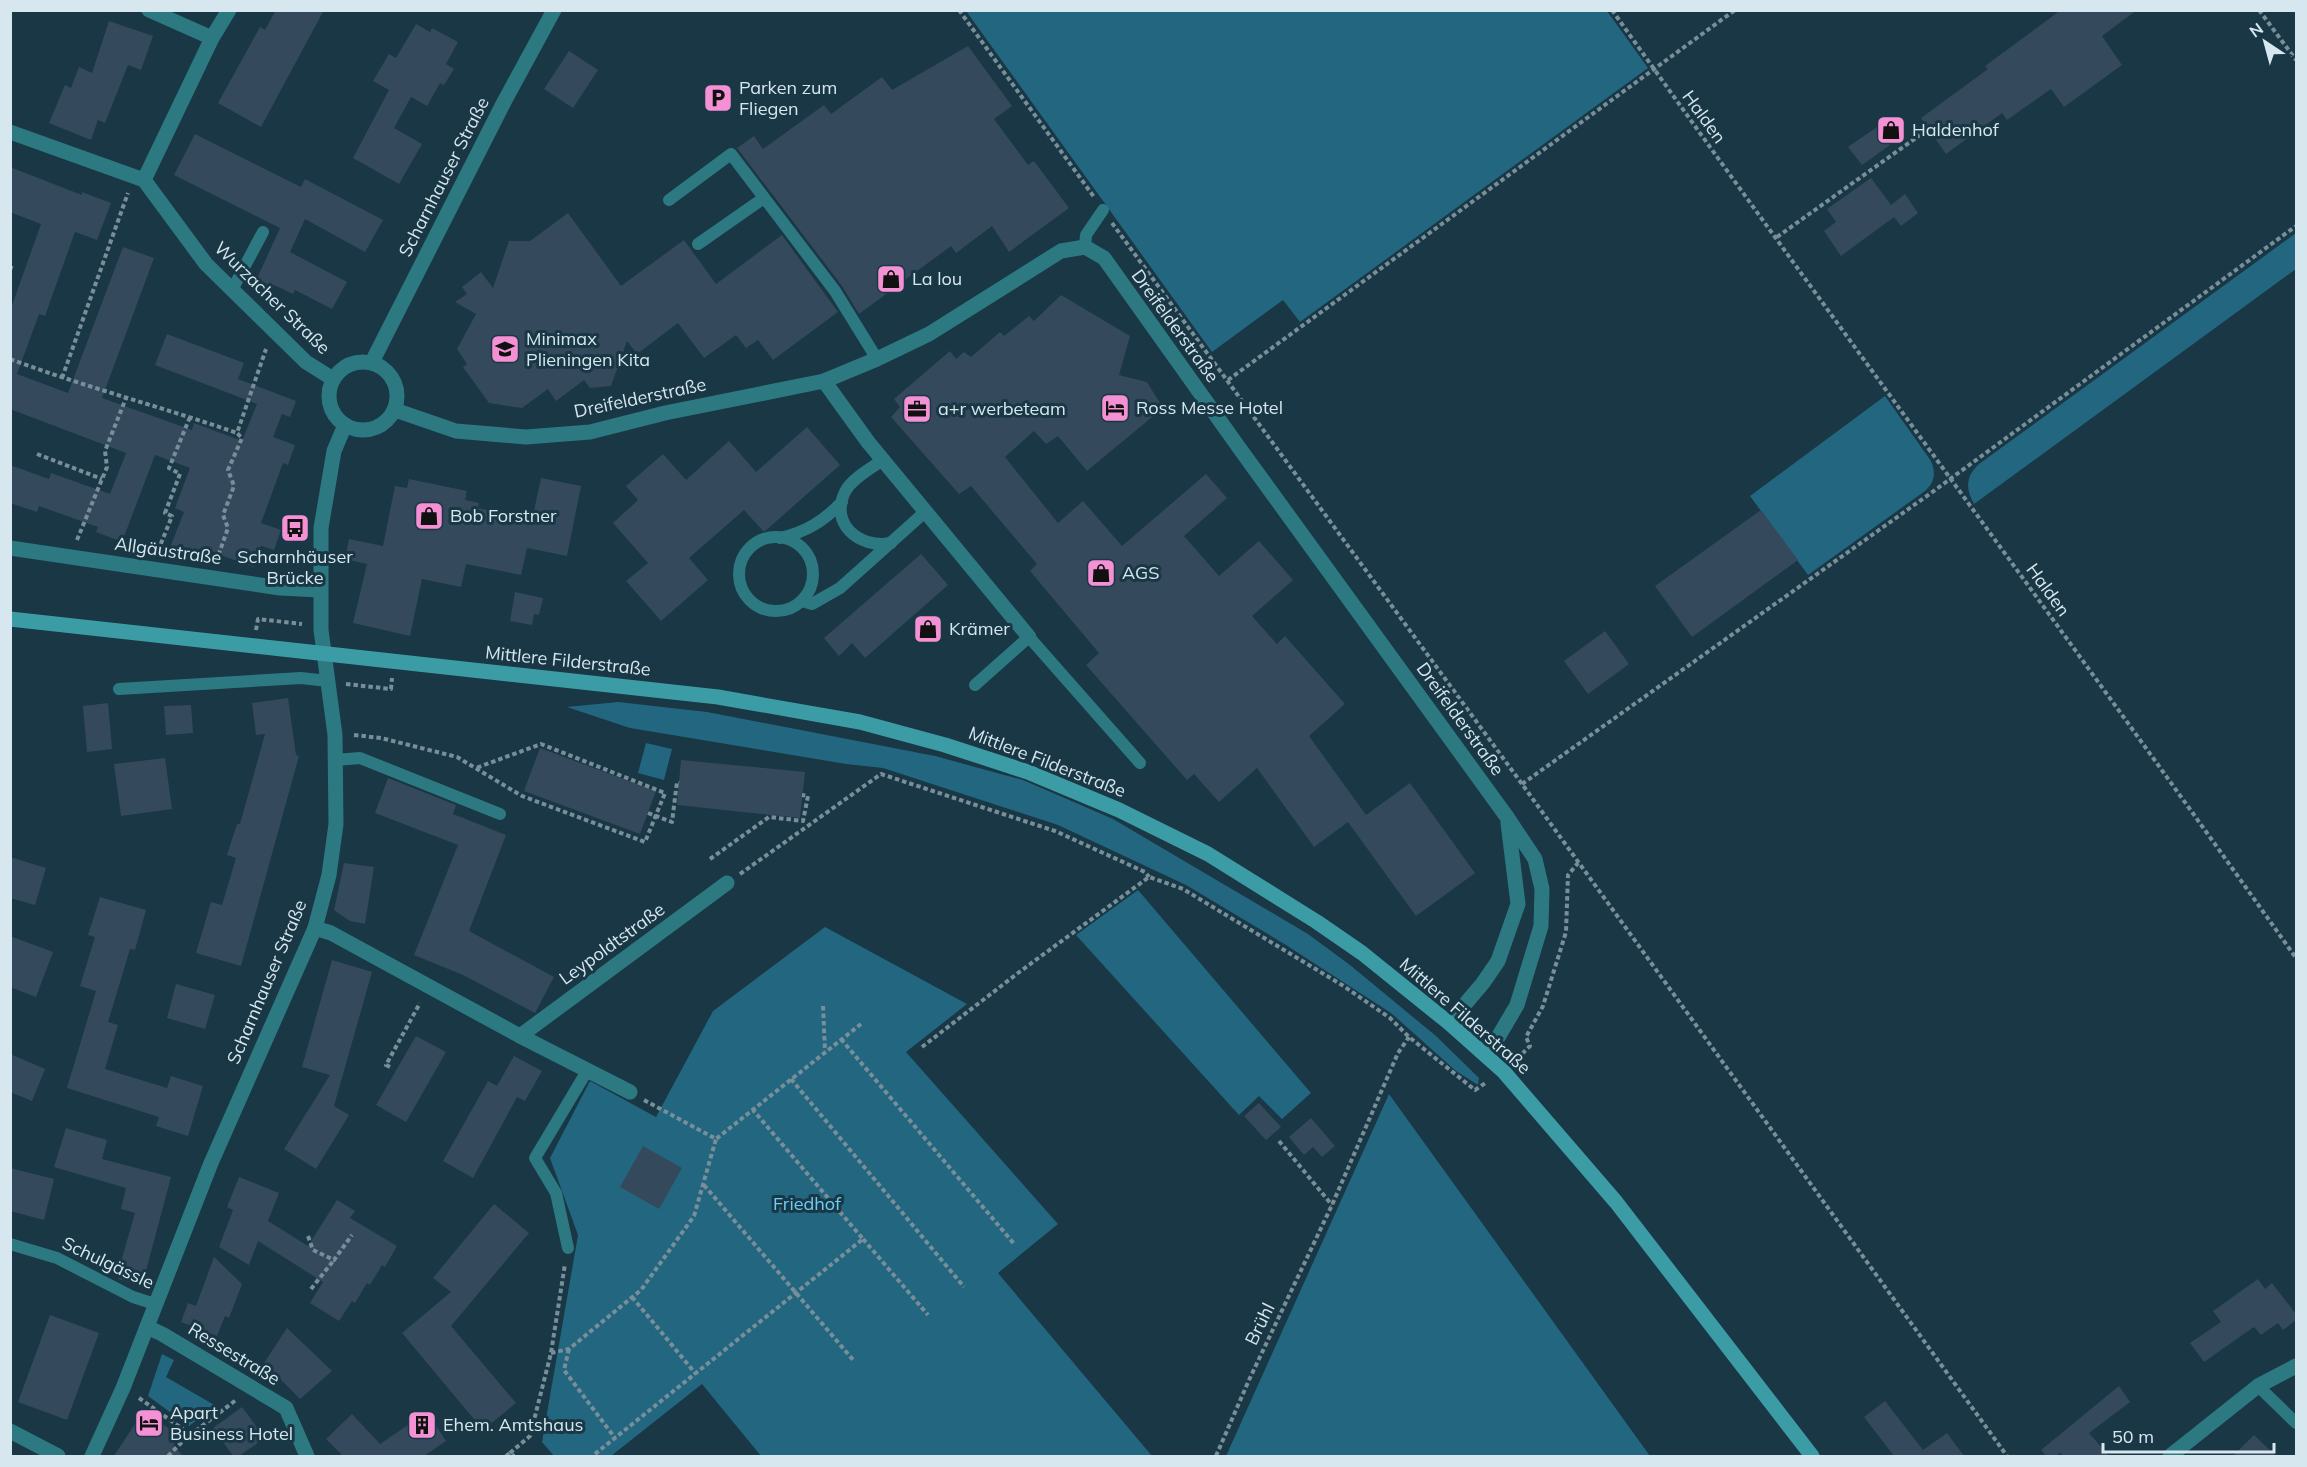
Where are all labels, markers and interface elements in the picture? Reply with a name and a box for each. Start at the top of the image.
north arrow [2235,12,2295,72]
text: N [2245,18,2267,42]
place label: Parken zum Fliegen [739,76,837,120]
parking icon: Parken zum Fliegen [702,82,734,114]
street label: Halden [1677,86,1731,148]
street label: Scharnhauser Straße [393,93,494,260]
shop icon: Haldenhof [1875,114,1907,146]
place label: Haldenhof [1912,118,2000,141]
street label: Wurzacher Straße [209,236,335,359]
shop icon: La lou [875,263,907,295]
street label: Dreifelderstraße [1127,265,1224,387]
place label: La lou [912,267,962,290]
place label: Minimax Plieningen Kita [526,327,650,371]
school or university icon: Minimax Plieningen Kita [489,333,521,365]
street label: Dreifelderstraße [572,372,708,423]
hotel icon: Ross Messe Hotel [1099,392,1131,424]
office icon: a+r werbeteam [901,393,933,425]
place label: Ross Messe Hotel [1136,396,1283,419]
place label: a+r werbeteam [938,397,1066,420]
shop icon: Bob Forstner [413,500,445,532]
place label: Bob Forstner [450,504,557,527]
bus stop icon: Scharnhäuser Brücke [279,512,311,544]
street label: Allgäustraße [113,532,223,569]
place label: Scharnhäuser Brücke [237,545,353,589]
shop icon: AGS [1085,557,1117,589]
street label: Halden [2021,559,2075,621]
place label: AGS [1122,561,1159,584]
shop icon: Krämer [912,613,944,645]
place label: Krämer [949,617,1010,640]
street label: Mittlere Filderstraße [484,640,652,681]
street label: Dreifelderstraße [1412,658,1509,780]
street label: Mittlere Filderstraße [965,721,1129,802]
street label: Scharnhauser Straße [222,896,312,1067]
street label: Leypoldtstraße [554,898,669,990]
street label: Mittlere Filderstraße [1395,952,1536,1079]
park label: Friedhof [773,1192,842,1215]
street label: Schulgässle [59,1231,158,1294]
street label: Brühl [1240,1299,1280,1349]
street label: Ressestraße [184,1317,284,1390]
place label: Apart Business Hotel [170,1401,293,1445]
hotel icon: Apart Business Hotel [133,1407,165,1439]
building icon: Ehem. Amtshaus [406,1409,438,1441]
place label: Ehem. Amtshaus [443,1413,584,1436]
scale bar [2103,1416,2274,1454]
text: 50 m [2112,1425,2154,1448]

